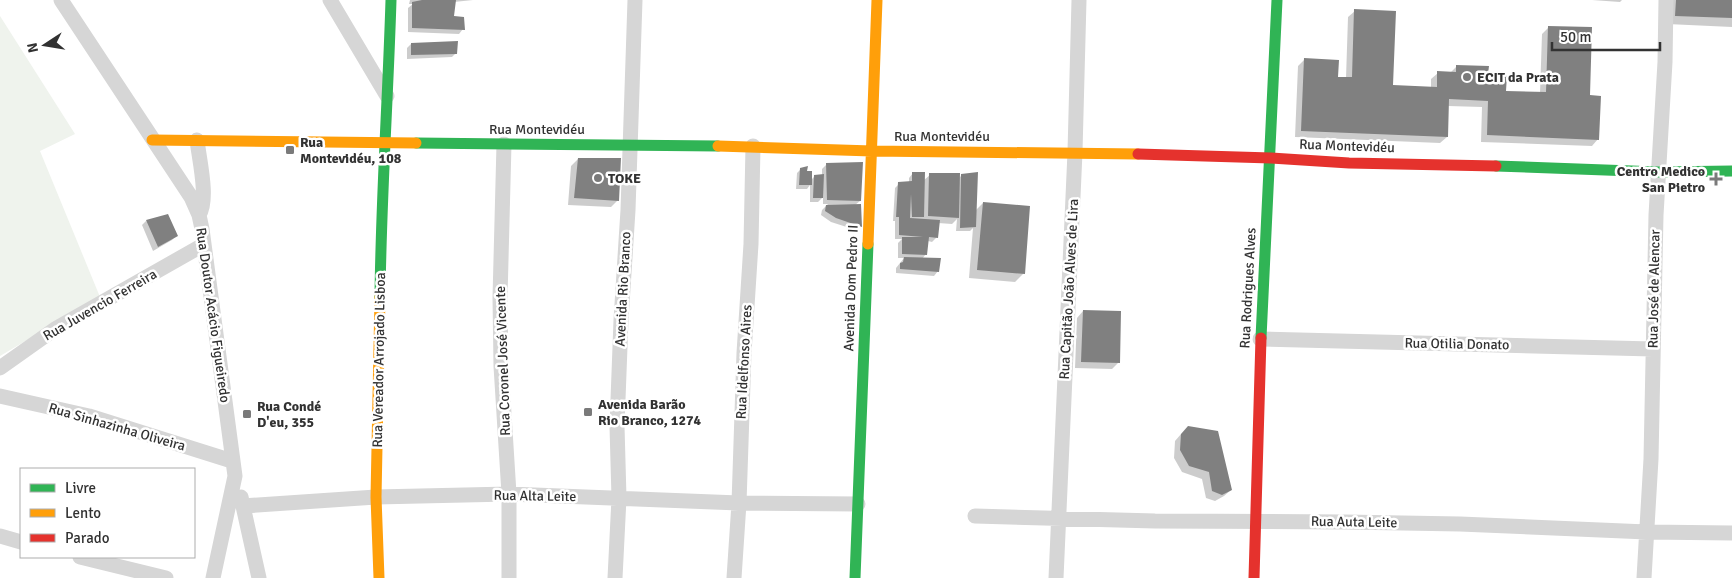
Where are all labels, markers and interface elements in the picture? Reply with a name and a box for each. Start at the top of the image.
north arrow [20,20,70,70]
scale bar [1552,20,1660,52]
text: 50 m [1560,28,1591,46]
text: N [23,41,42,54]
place label: ECIT da Prata [1477,69,1559,86]
marker: ECIT da Prata [1461,71,1473,83]
street label: Rua Montevidéu [489,121,585,138]
street label: Rua Montevidéu [894,128,990,145]
place label: Rua Montevidéu, 108 [300,134,402,167]
street label: Rua Montevidéu [1299,136,1395,156]
marker: Rua Montevidéu, 108 [284,144,296,156]
place label: Centro Medico San Pietro [1617,163,1705,196]
place label: TOKE [608,170,641,187]
marker: TOKE [592,172,604,184]
marker: Centro Medico San Pietro [1709,172,1723,186]
street label: Rua Capitão João Alves de Lira [1056,198,1082,380]
street label: Avenida Dom Pedro II [840,224,862,352]
street label: Rua Doutor Acácio Figueiredo [192,226,234,404]
street label: Rua Rodrigues Alves [1236,227,1260,349]
street label: Rua José de Alencar [1644,228,1664,349]
street label: Avenida Rio Branco [612,231,634,347]
street label: Rua Juvencio Ferreira [40,266,160,344]
street label: Rua Vereador Arrojado Lisboa [369,272,389,448]
street label: Rua Coronel José Vicente [492,286,514,436]
street label: Rua Idelfonso Aires [733,304,755,420]
street label: Rua Otilia Donato [1404,335,1510,353]
place label: Avenida Barão Rio Branco, 1274 [598,396,702,429]
place label: Rua Condé D'eu, 355 [257,398,321,431]
street label: Rua Sinhazinha Oliveira [47,399,187,455]
marker: Avenida Barão Rio Branco, 1274 [582,406,594,418]
marker: Rua Condé D'eu, 355 [241,408,253,420]
legend [20,468,195,558]
text: Livre [65,479,96,497]
street label: Rua Alta Leite [493,487,577,505]
text: Lento [65,504,101,522]
street label: Rua Auta Leite [1311,513,1397,531]
text: Parado [65,529,110,547]

